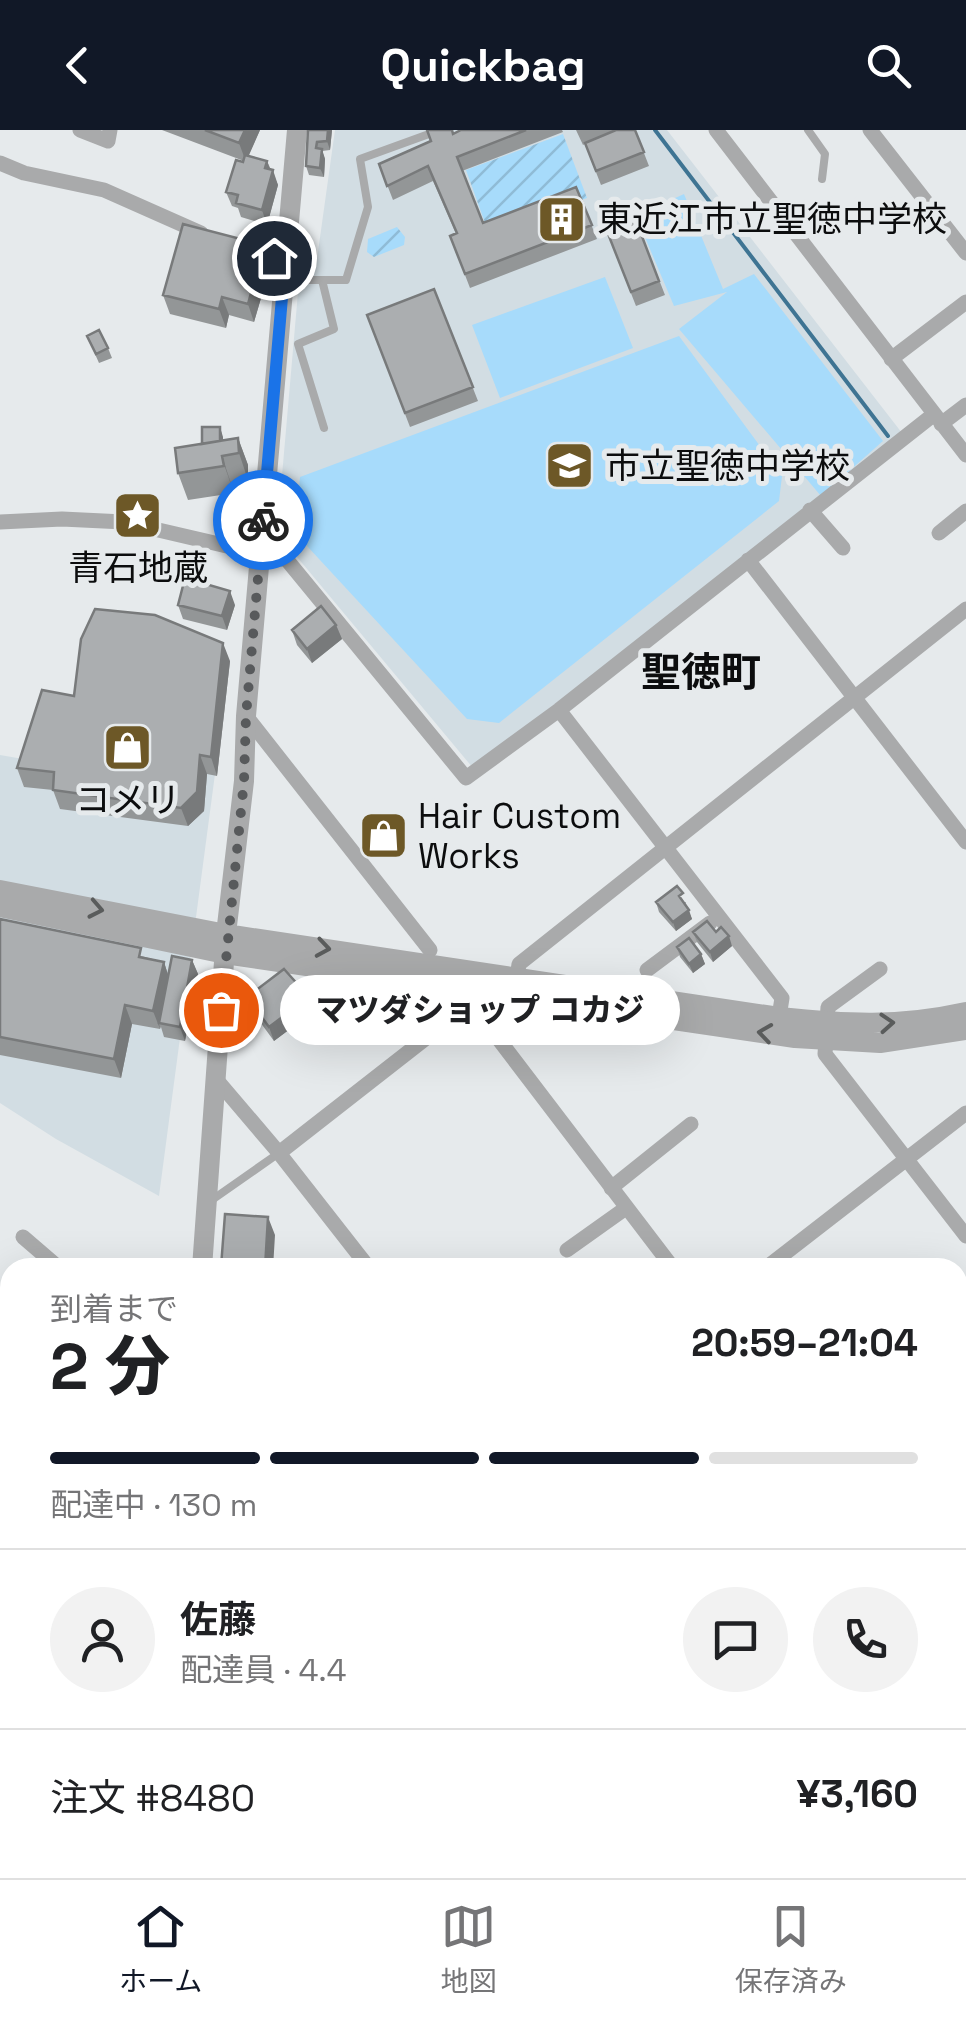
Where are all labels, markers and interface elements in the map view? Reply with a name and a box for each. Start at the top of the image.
text: Quickbag [381,37,585,94]
icon: back [50,38,105,93]
icon: search [861,38,916,93]
building icon: 東近江市立聖徳中学校 [536,193,588,245]
place label: 東近江市立聖徳中学校 [597,197,947,241]
pin [232,216,317,301]
icon: home [247,231,302,286]
school or university icon: 市立聖徳中学校 [544,440,596,492]
place label: 市立聖徳中学校 [605,444,850,488]
courier [213,470,313,570]
place icon: 青石地蔵 [112,490,164,542]
icon: bike [236,493,291,548]
place label: 青石地蔵 [68,546,208,590]
district label: 聖徳町 [641,647,761,698]
shop icon: コメリ [102,722,154,774]
place label: コメリ [75,778,181,822]
place label: Hair Custom Works [418,794,621,878]
shop icon: Hair Custom Works [357,810,409,862]
one-way arrow [87,897,104,918]
one-way arrow [314,937,331,958]
pin [179,968,264,1053]
callout: マツダショップ コカジ [281,975,681,1045]
icon: bag [194,983,249,1038]
text: マツダショップ コカジ [316,990,644,1030]
one-way arrow [879,1013,895,1035]
one-way arrow [757,1024,773,1045]
text: 到着まで [50,1289,178,1329]
text: 20:59–21:04 [691,1319,918,1367]
text: 2 分 [50,1325,170,1408]
text: 配達中 · 130 m [50,1485,257,1525]
button: person [50,1587,155,1692]
button: chat [683,1587,788,1692]
button: phone [813,1587,918,1692]
text: 佐藤 [180,1596,256,1644]
text: 配達員 · 4.4 [180,1650,347,1690]
text: ¥3,160 [797,1770,918,1818]
text: 注文 #8480 [50,1774,255,1822]
tab: ホーム [119,1899,202,1999]
tab: 地図 [441,1899,497,1999]
tab: 保存済み [735,1899,847,1999]

